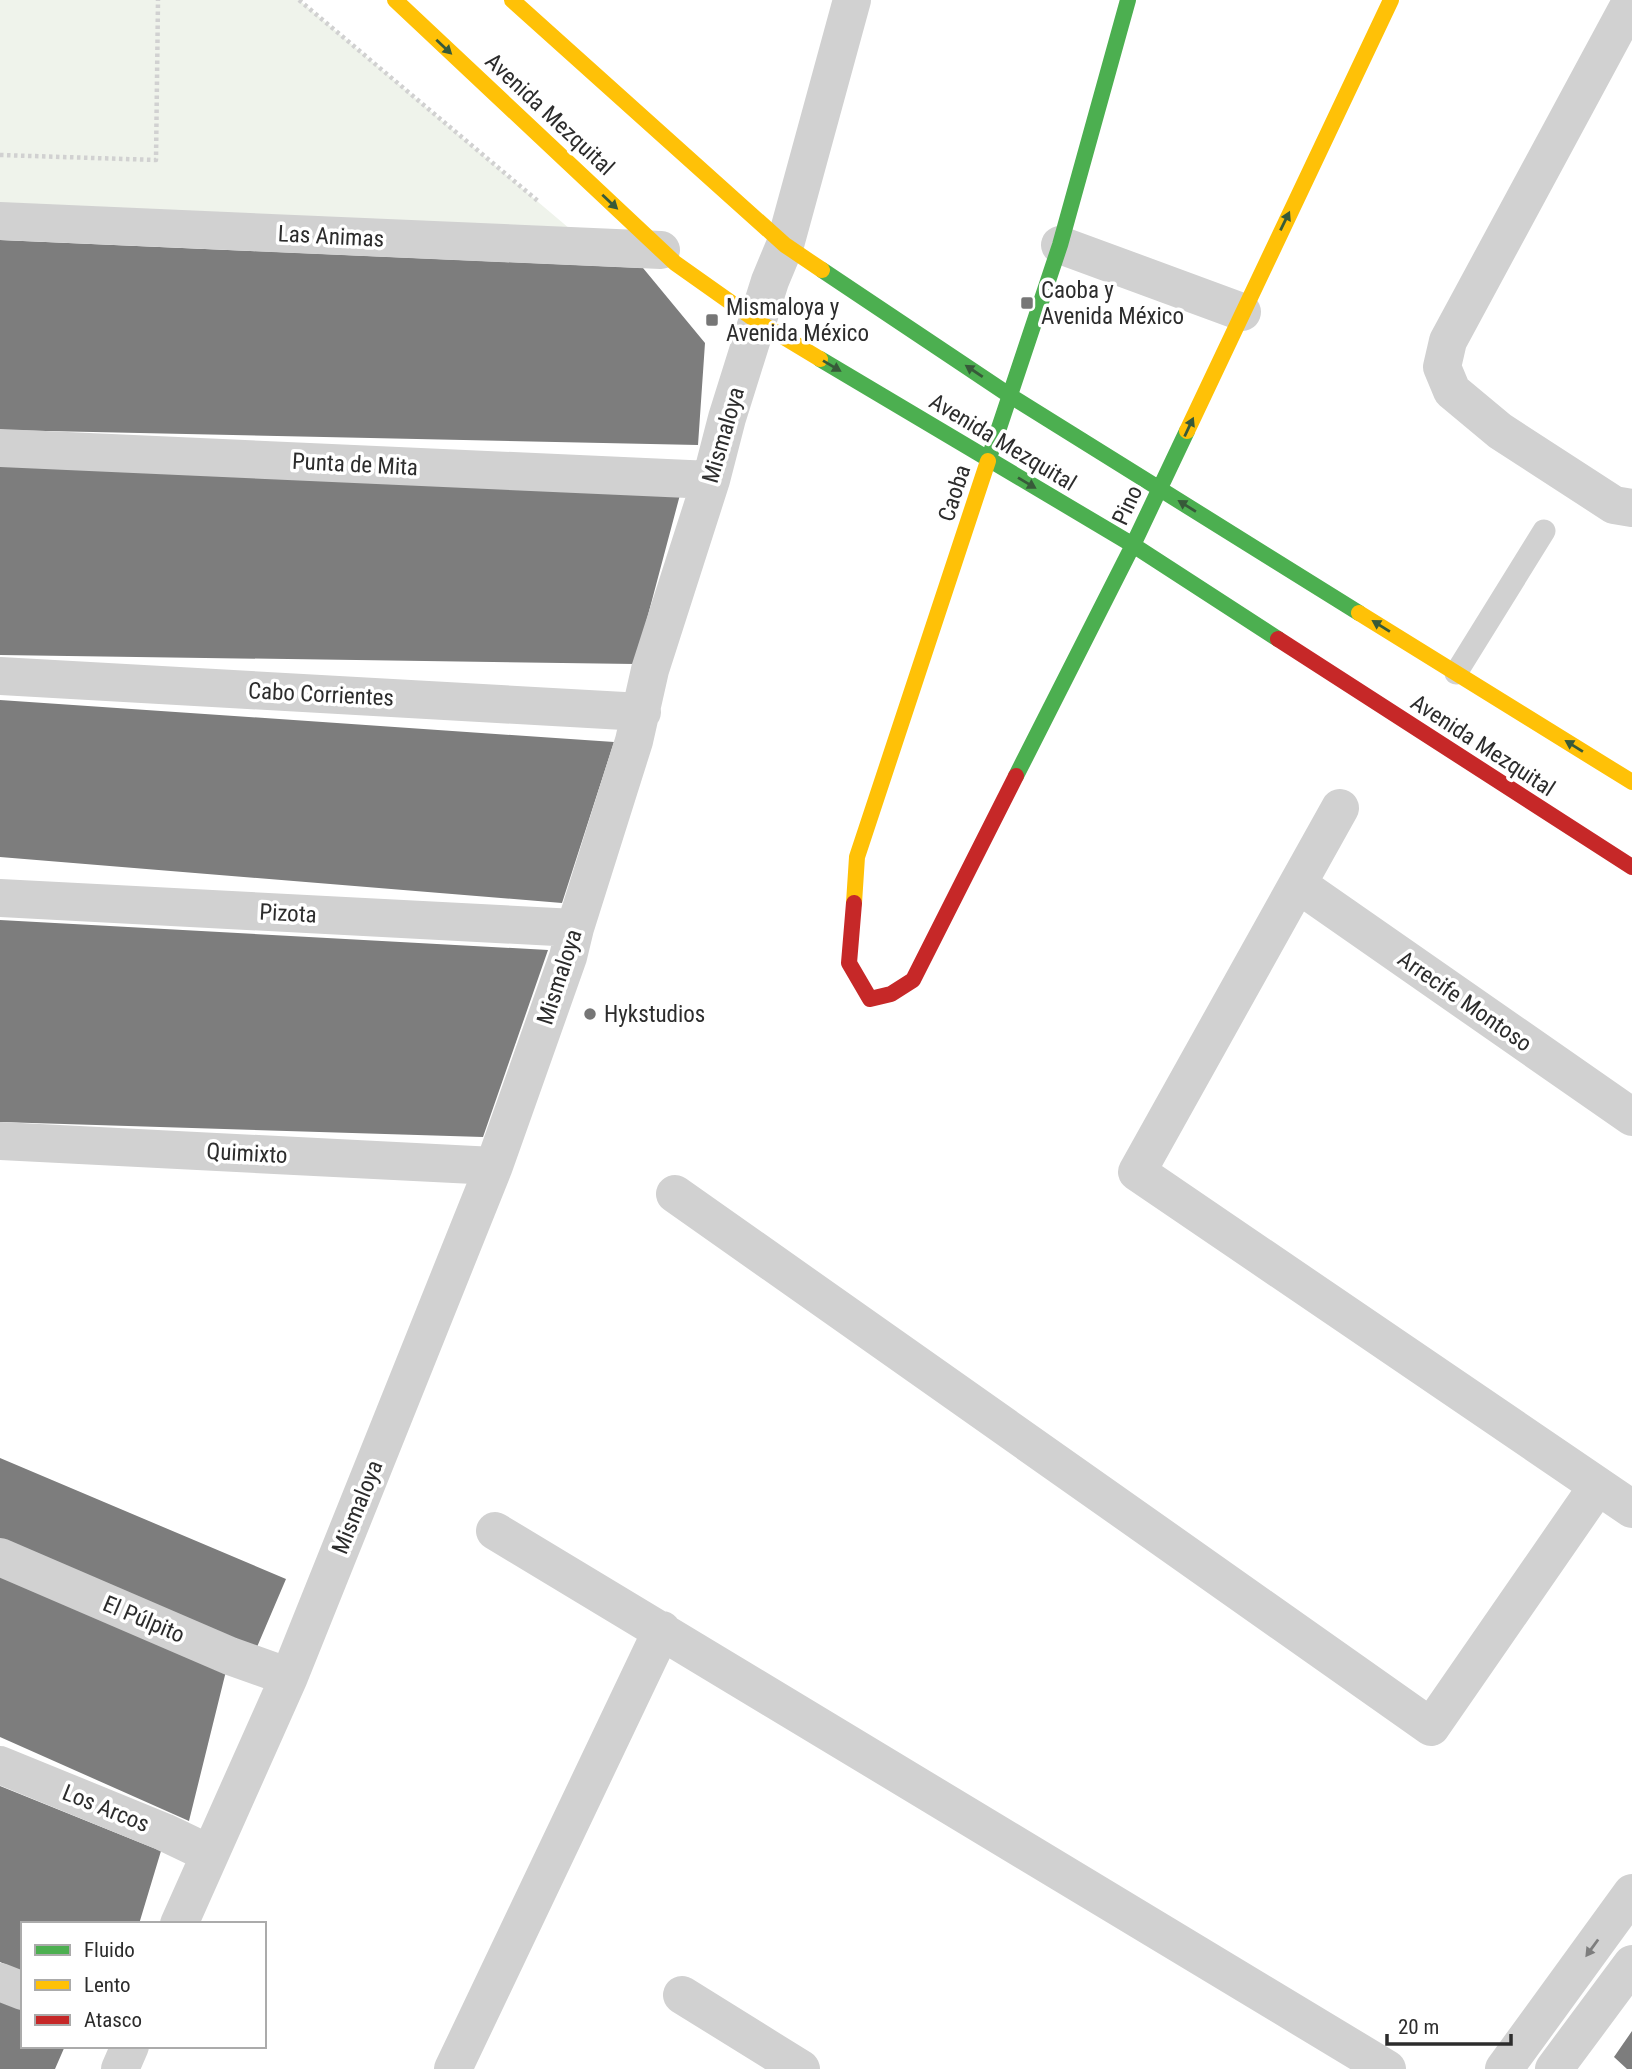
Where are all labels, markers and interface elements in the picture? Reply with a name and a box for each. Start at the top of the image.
one-way arrow [436,38,453,55]
street label: Avenida Mezquital [480,48,620,181]
one-way arrow [602,194,619,211]
one-way arrow [1280,211,1291,231]
street label: Las Animas [277,220,385,253]
place label: Caoba y Avenida México [1041,277,1184,330]
place label: Mismaloya y Avenida México [726,294,869,347]
marker: Caoba y Avenida México [1019,295,1035,311]
marker: Mismaloya y Avenida México [704,312,720,328]
one-way arrow [822,360,841,373]
one-way arrow [965,365,984,378]
street label: Mismaloya [697,384,750,486]
street label: Avenida Mezquital [924,388,1081,497]
one-way arrow [1183,417,1194,437]
street label: Punta de Mita [291,448,419,481]
street label: Caoba [933,461,976,525]
one-way arrow [1018,477,1037,489]
street label: Pino [1107,481,1148,529]
one-way arrow [1178,499,1197,512]
one-way arrow [1371,619,1390,632]
street label: Cabo Corrientes [247,677,395,712]
street label: Avenida Mezquital [1406,689,1560,802]
one-way arrow [1564,739,1584,752]
street label: Pizota [259,899,317,928]
street label: Mismaloya [531,926,588,1028]
street label: Arrecife Montoso [1393,945,1537,1058]
place label: Hykstudios [604,1001,705,1028]
marker: Hykstudios [582,1006,598,1022]
street label: Quimixto [206,1138,288,1169]
street label: Mismaloya [326,1456,388,1558]
street label: El Púlpito [99,1590,189,1649]
street label: Los Arcos [59,1779,153,1838]
legend [21,1922,266,2048]
text: Fluido [84,1938,135,1962]
one-way arrow [1585,1939,1599,1957]
text: Lento [84,1973,131,1997]
scale bar [1387,2002,1511,2046]
text: Atasco [84,2008,142,2032]
text: 20 m [1398,2015,1439,2039]

